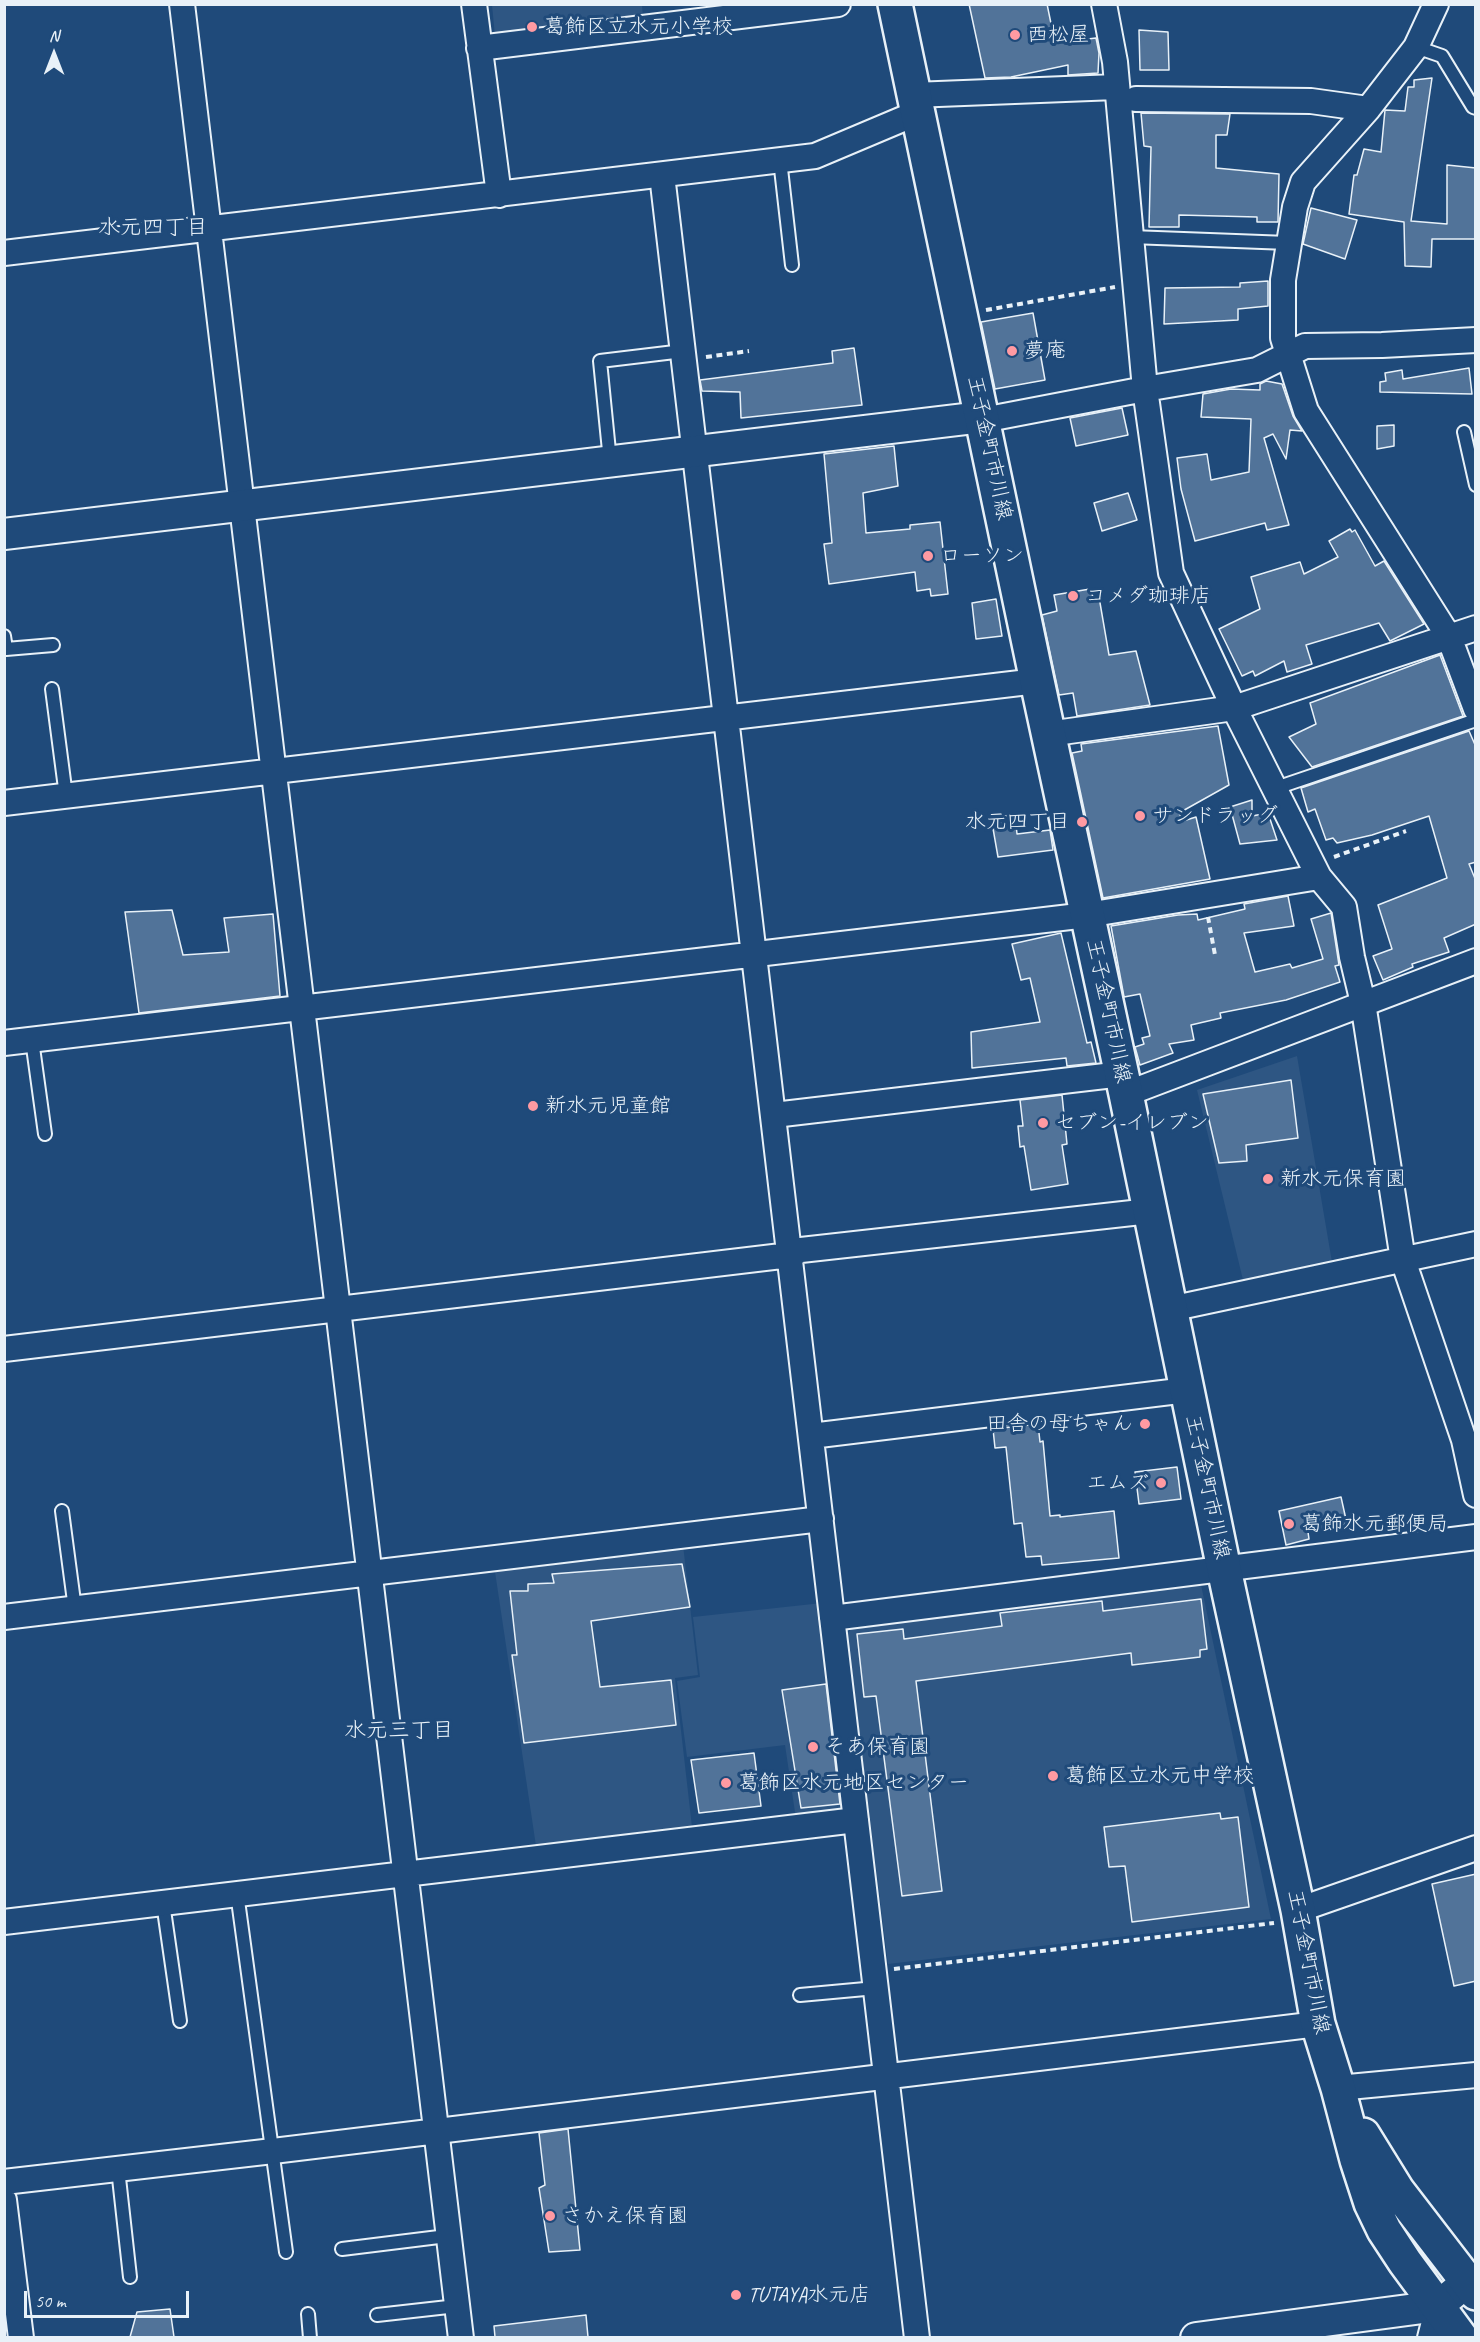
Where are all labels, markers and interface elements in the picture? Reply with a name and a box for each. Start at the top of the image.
place label: 葛飾区立水元小学校 [544,14,733,40]
marker: 葛飾区立水元小学校 [525,20,539,34]
place label: 西松屋 [1027,22,1090,48]
north arrow [24,24,84,84]
text: N [49,26,59,46]
marker: 西松屋 [1008,28,1022,42]
district label: 水元四丁目 [98,215,208,241]
place label: 夢庵 [1024,338,1066,364]
marker: 夢庵 [1005,344,1019,358]
street label: 王子金町市川線 [961,373,1017,523]
place label: ローソン [940,543,1024,569]
marker: ローソン [921,549,935,563]
place label: コメダ珈琲店 [1085,583,1211,609]
marker: コメダ珈琲店 [1066,589,1080,603]
place label: サンドラッグ [1152,803,1278,829]
place label: 水元四丁目 [965,809,1070,835]
marker: サンドラッグ [1133,809,1147,823]
marker: 水元四丁目 [1075,815,1089,829]
street label: 王子金町市川線 [1080,936,1136,1086]
place label: 新水元児童館 [545,1093,671,1119]
marker: 新水元児童館 [526,1099,540,1113]
place label: セブン-イレブン [1055,1110,1209,1136]
marker: セブン-イレブン [1036,1116,1050,1130]
place label: 新水元保育園 [1280,1166,1406,1192]
marker: 新水元保育園 [1261,1172,1275,1186]
place label: 田舎の母ちゃん [986,1411,1133,1437]
street label: 王子金町市川線 [1179,1412,1235,1562]
marker: 田舎の母ちゃん [1138,1417,1152,1431]
place label: エムズ [1086,1470,1149,1496]
marker: エムズ [1154,1476,1168,1490]
place label: 葛飾水元郵便局 [1301,1511,1448,1537]
marker: 葛飾水元郵便局 [1282,1517,1296,1531]
district label: 水元三丁目 [344,1718,454,1744]
place label: そあ保育園 [825,1734,930,1760]
marker: そあ保育園 [806,1740,820,1754]
place label: 葛飾区立水元中学校 [1065,1763,1254,1789]
marker: 葛飾区立水元中学校 [1046,1769,1060,1783]
place label: 葛飾区水元地区センター [738,1770,969,1796]
marker: 葛飾区水元地区センター [719,1776,733,1790]
street label: 王子金町市川線 [1282,1887,1334,2037]
place label: さかえ保育園 [562,2203,688,2229]
marker: さかえ保育園 [543,2209,557,2223]
scale bar [27,2279,192,2317]
place label: TUTAYA水元店 [748,2282,870,2308]
marker: TUTAYA水元店 [729,2288,743,2302]
text: 50 m [35,2290,66,2312]

